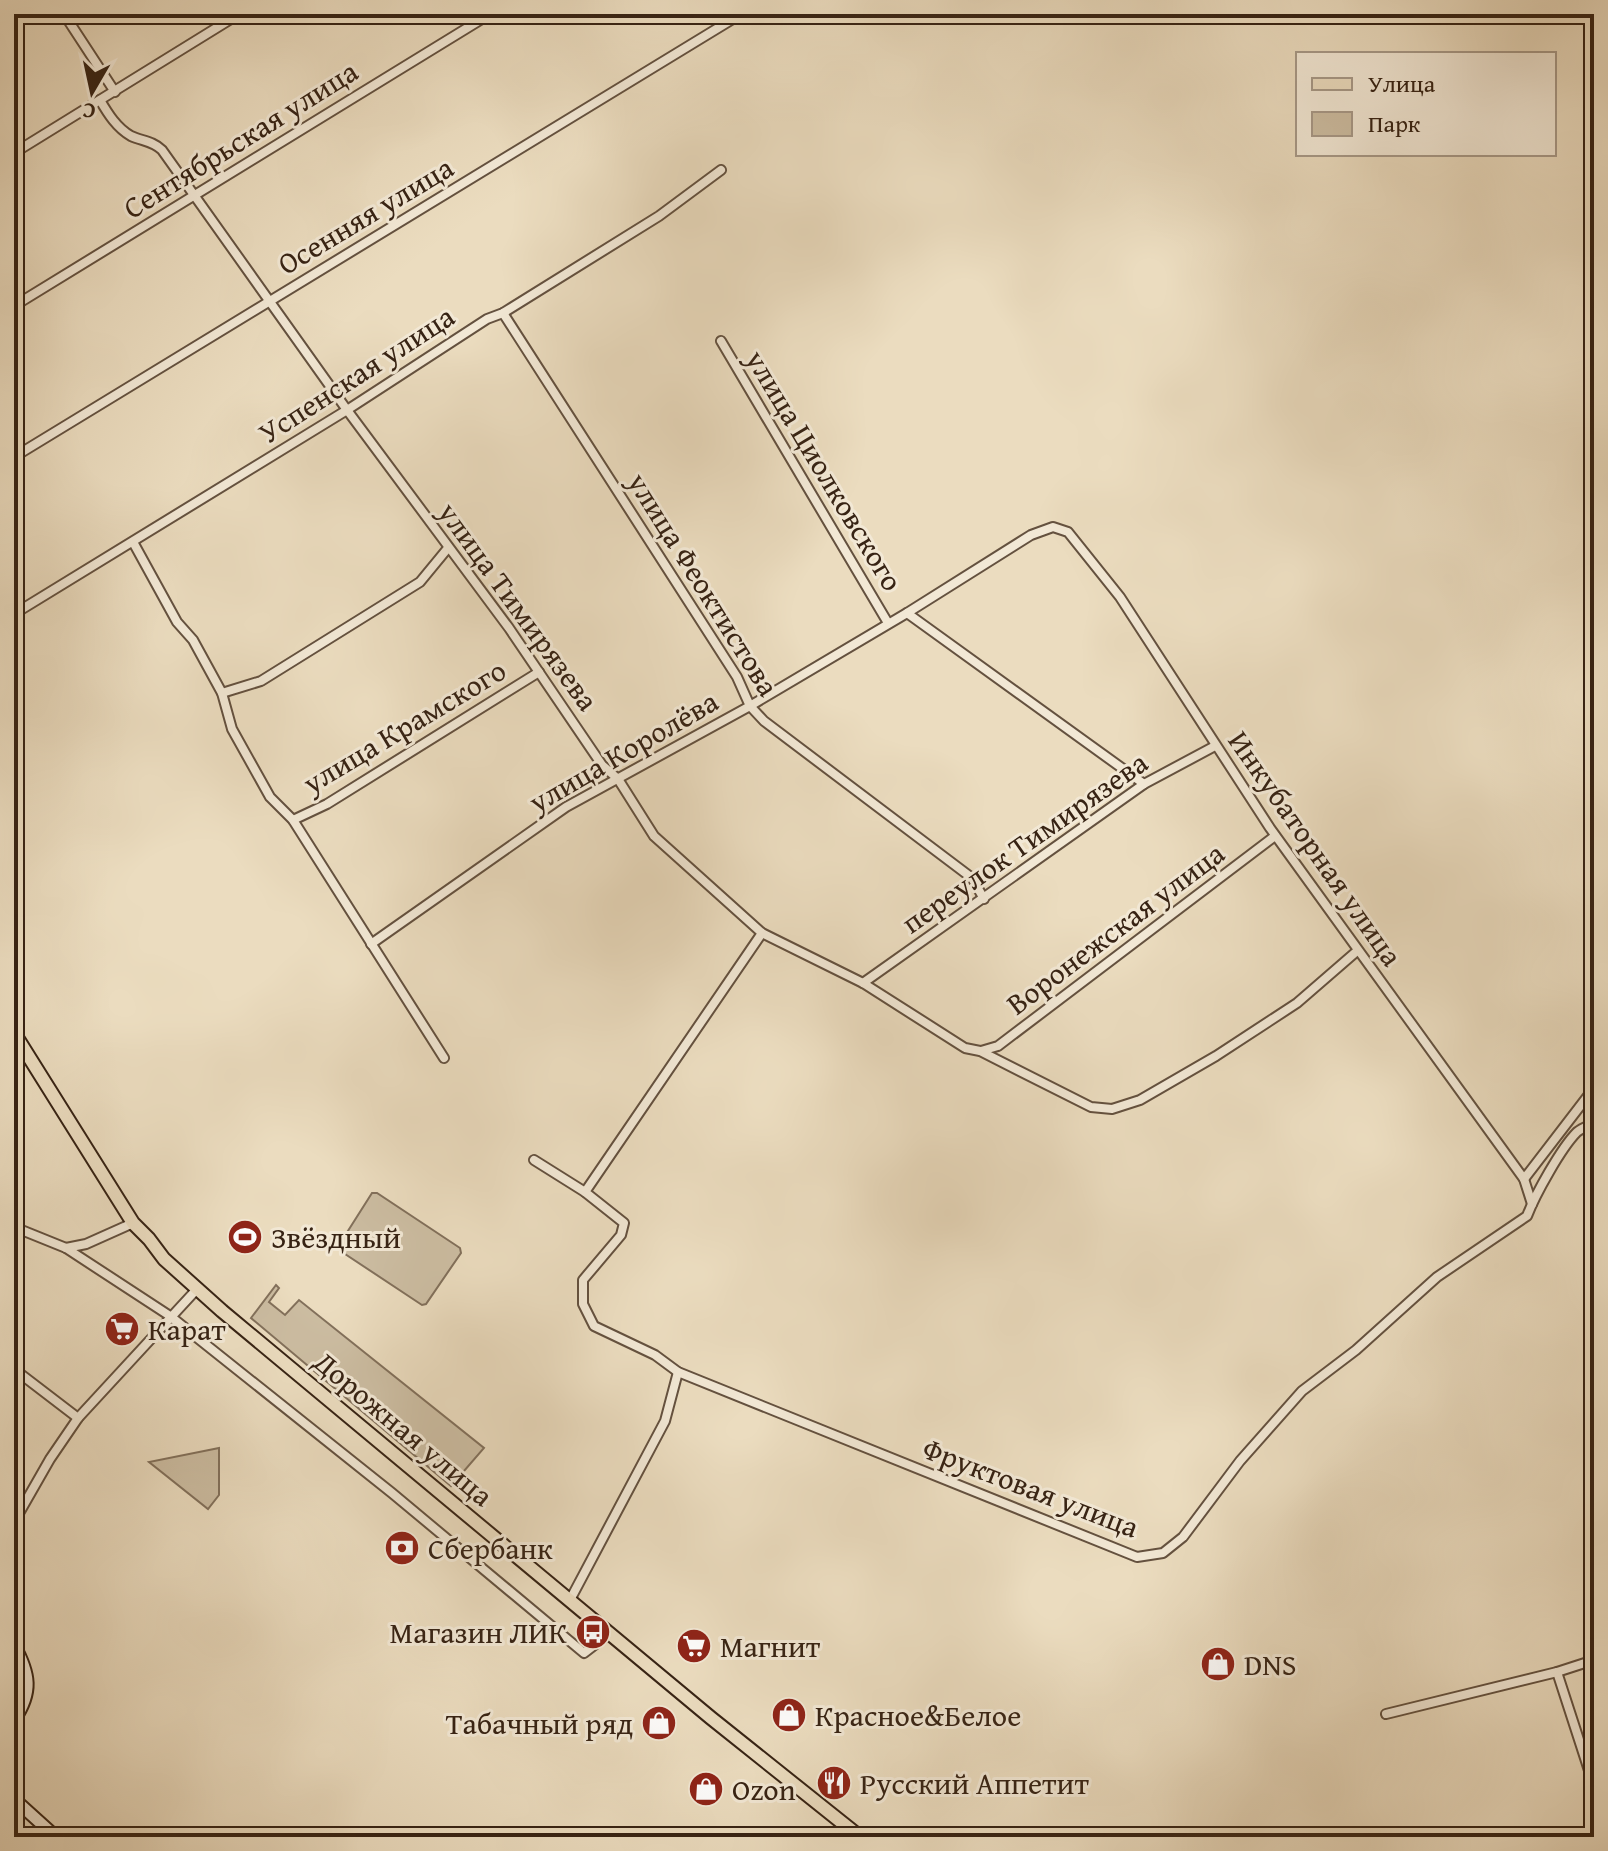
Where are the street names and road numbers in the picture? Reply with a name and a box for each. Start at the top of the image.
street label: Сентябрьская улица [114,49,366,229]
street label: Осенняя улица [269,145,462,285]
street label: Успенская улица [249,294,463,454]
street label: улица Циолковского [735,340,915,599]
street label: улица Феоктистова [617,463,791,705]
street label: улица Тимирязева [427,492,610,720]
street label: улица Крамского [293,648,514,805]
street label: улица Королёва [519,679,727,824]
street label: Инкубаторная улица [1218,721,1414,975]
street label: переулок Тимирязева [892,740,1157,944]
street label: Воронежская улица [997,831,1234,1025]
street label: Дорожная улица [304,1339,504,1517]
street label: Фруктовая улица [917,1426,1146,1549]

